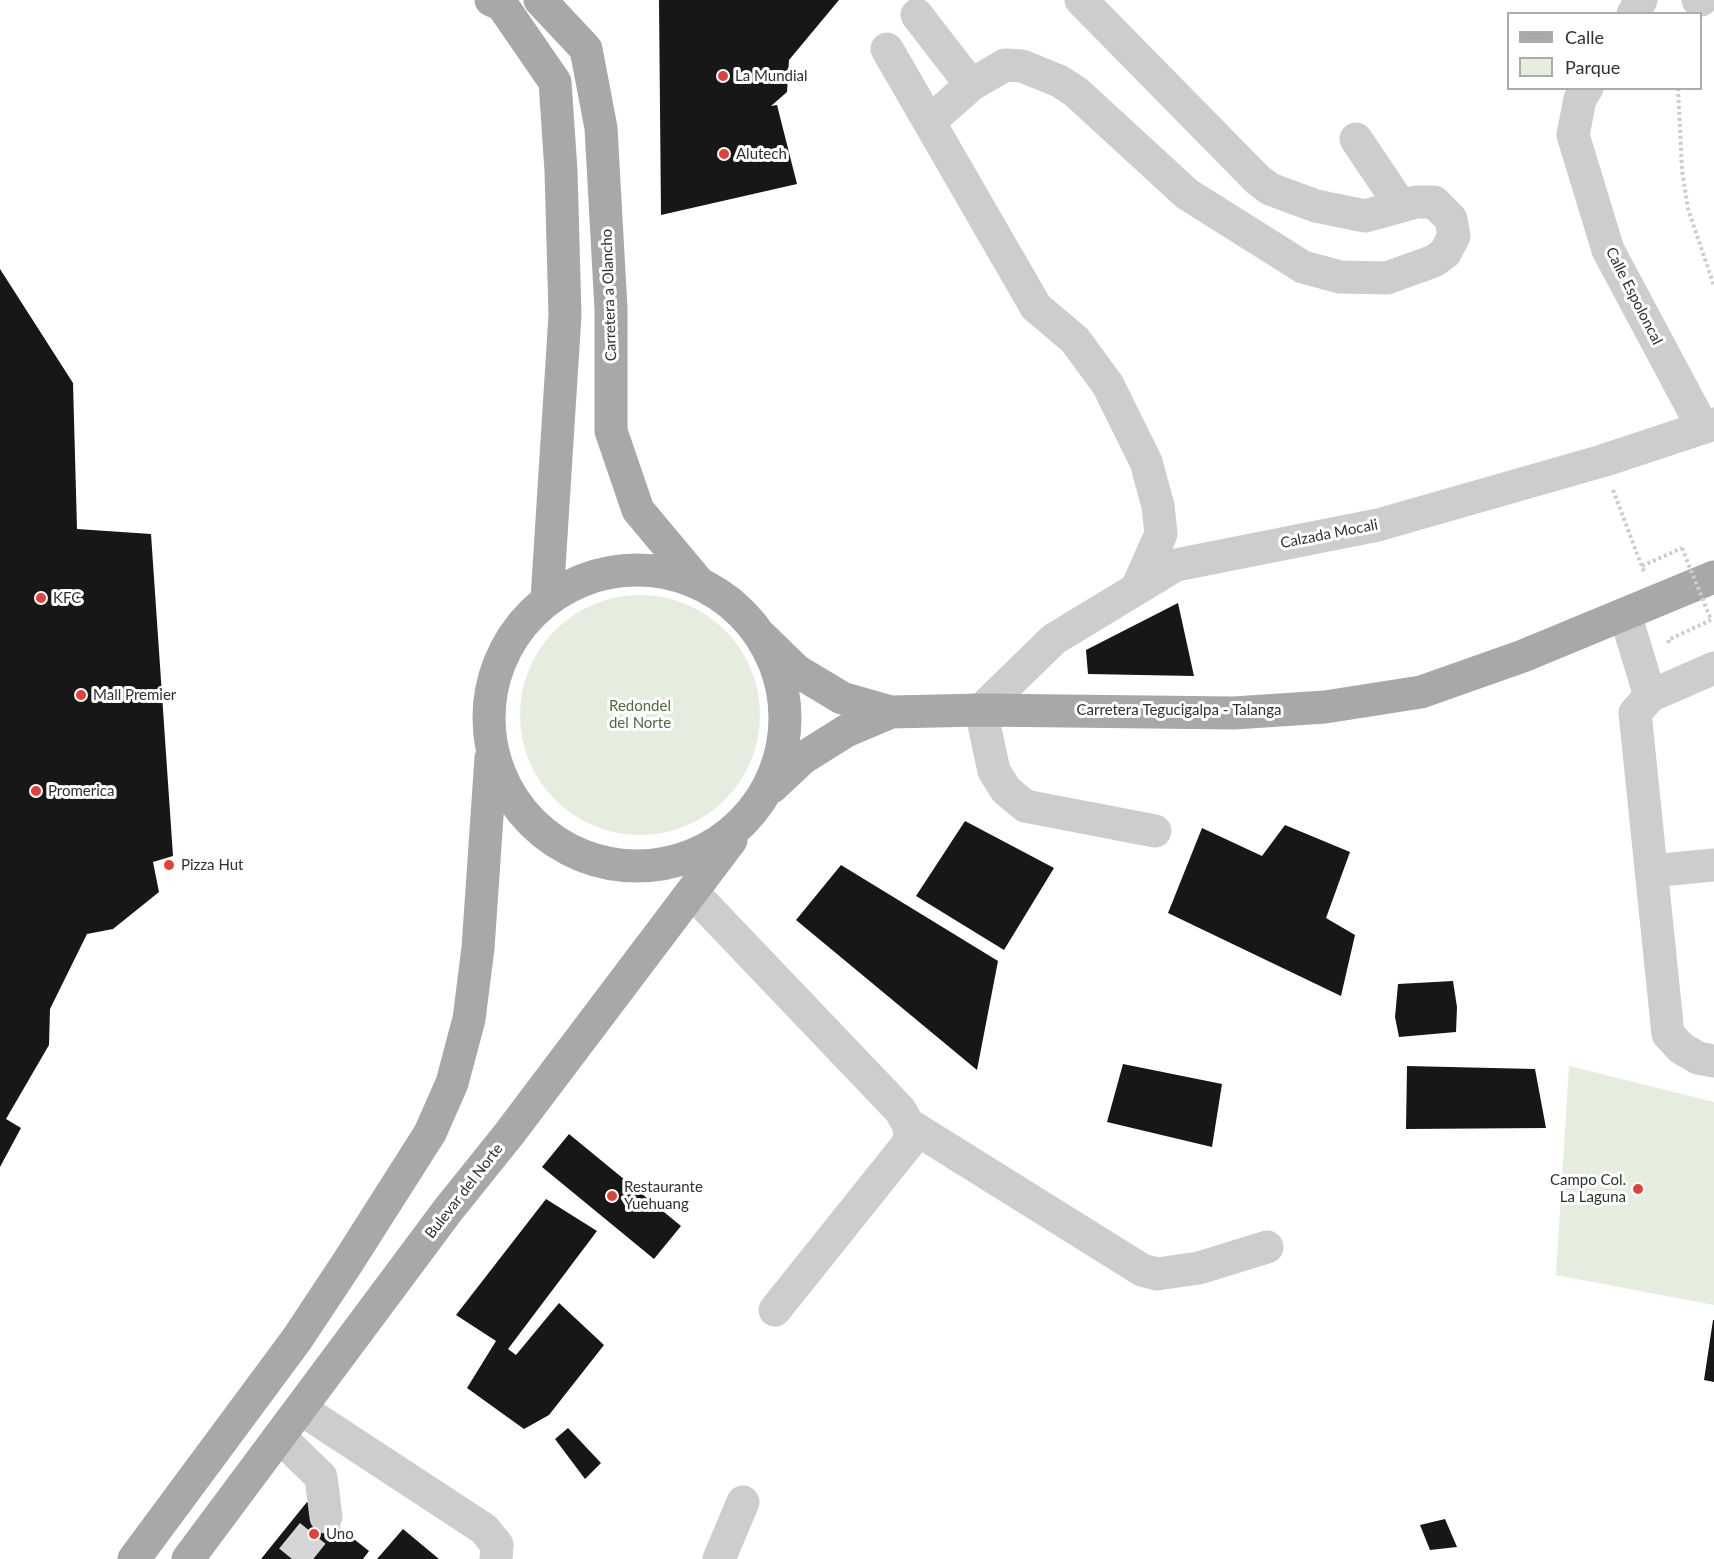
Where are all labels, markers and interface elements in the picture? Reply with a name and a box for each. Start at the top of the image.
legend [1507,12,1702,90]
text: Calle [1565,26,1604,48]
text: Parque [1565,56,1620,78]
place label: La Mundial [735,67,808,85]
marker: La Mundial [716,69,730,83]
place label: Alutech [736,145,787,163]
marker: Alutech [717,147,731,161]
street label: Carretera a Olancho [598,229,620,361]
street label: Calle Espoloncal [1602,244,1666,348]
street label: Calzada Mocali [1279,516,1379,552]
place label: KFC [53,589,81,607]
marker: KFC [34,591,48,605]
place label: Mall Premier [93,686,176,704]
marker: Mall Premier [74,688,88,702]
park label: Redondel del Norte [609,697,671,732]
street label: Carretera Tegucigalpa - Talanga [1077,701,1281,719]
place label: Promerica [48,782,114,800]
marker: Promerica [29,784,43,798]
place label: Pizza Hut [181,856,243,874]
marker: Pizza Hut [162,858,176,872]
street label: Bulevar del Norte [421,1140,507,1242]
place label: Campo Col. La Laguna [1550,1171,1626,1206]
place label: Restaurante Yuehuang [624,1178,703,1213]
marker: Campo Col. La Laguna [1631,1182,1645,1196]
marker: Restaurante Yuehuang [605,1189,619,1203]
place label: Uno [326,1525,354,1543]
marker: Uno [307,1527,321,1541]

